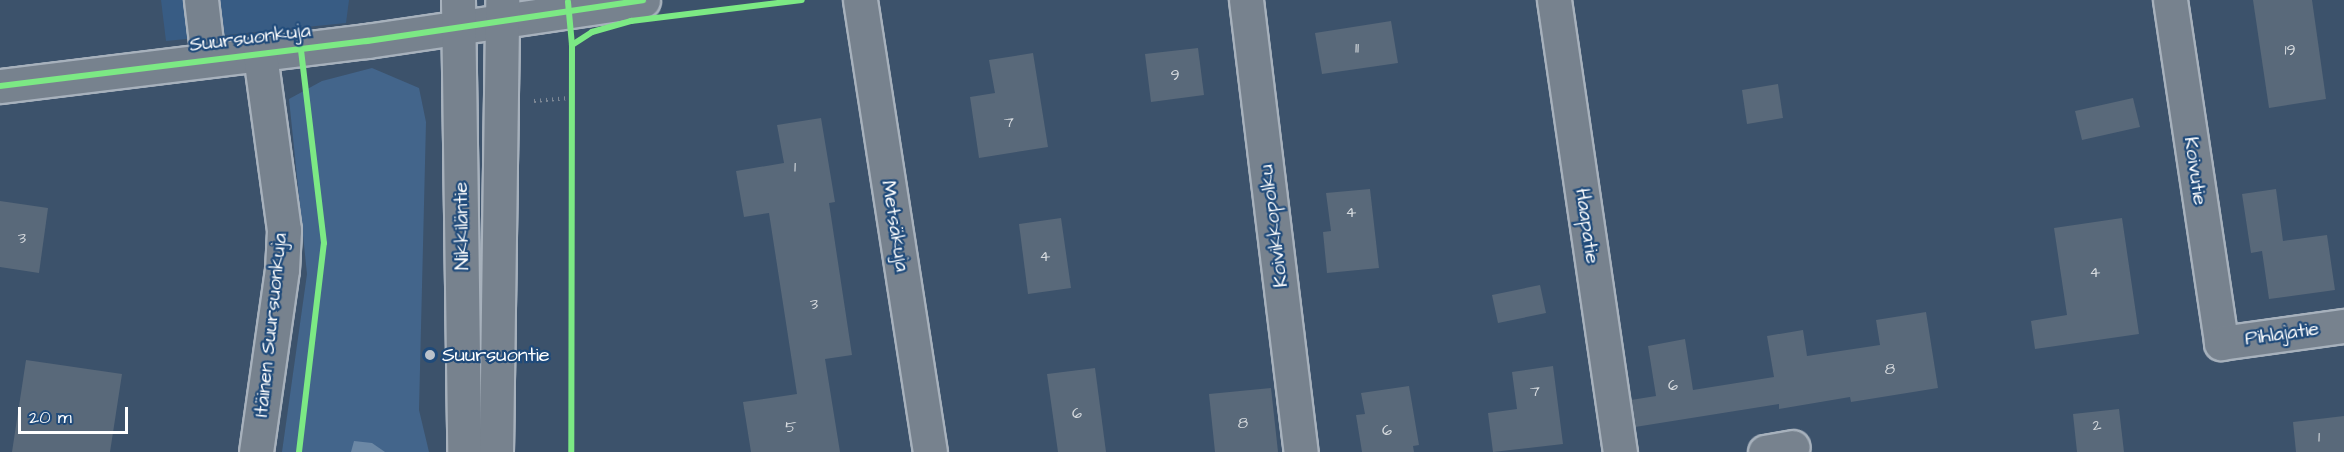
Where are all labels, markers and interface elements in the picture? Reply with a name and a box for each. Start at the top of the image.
street label: Suursuonkuja [188,19,312,57]
house number: 11 [1355,38,1359,58]
house number: 19 [2284,40,2296,60]
house number: 9 [1170,65,1180,85]
house number: 7 [1004,112,1014,132]
street label: Koivutie [2178,135,2212,207]
house number: 1 [794,157,796,177]
street label: Koivikkopolku [1255,163,1293,289]
street label: Metsäkuja [876,179,914,273]
street label: Nikkiläntie [449,182,475,270]
street label: Haapatie [1570,187,1604,265]
house number: 4 [1346,202,1356,222]
house number: 3 [18,228,26,248]
street label: Itäinen Suursuonkuja [249,232,293,418]
house number: 4 [1040,246,1050,266]
house number: 4 [2090,262,2100,282]
house number: 3 [810,294,818,314]
street label: Pihlajatie [2243,317,2321,351]
place label: Suursuontie [442,343,550,367]
marker: Suursuontie [423,348,437,362]
house number: 8 [1885,359,1895,379]
house number: 6 [1668,375,1678,395]
house number: 7 [1530,381,1540,401]
scale bar [21,395,130,433]
house number: 6 [1072,403,1082,423]
text: 20 m [29,405,72,430]
house number: 8 [1238,413,1248,433]
house number: 2 [2092,415,2102,435]
house number: 5 [785,417,797,437]
house number: 6 [1382,420,1392,440]
house number: 1 [2318,427,2320,447]

